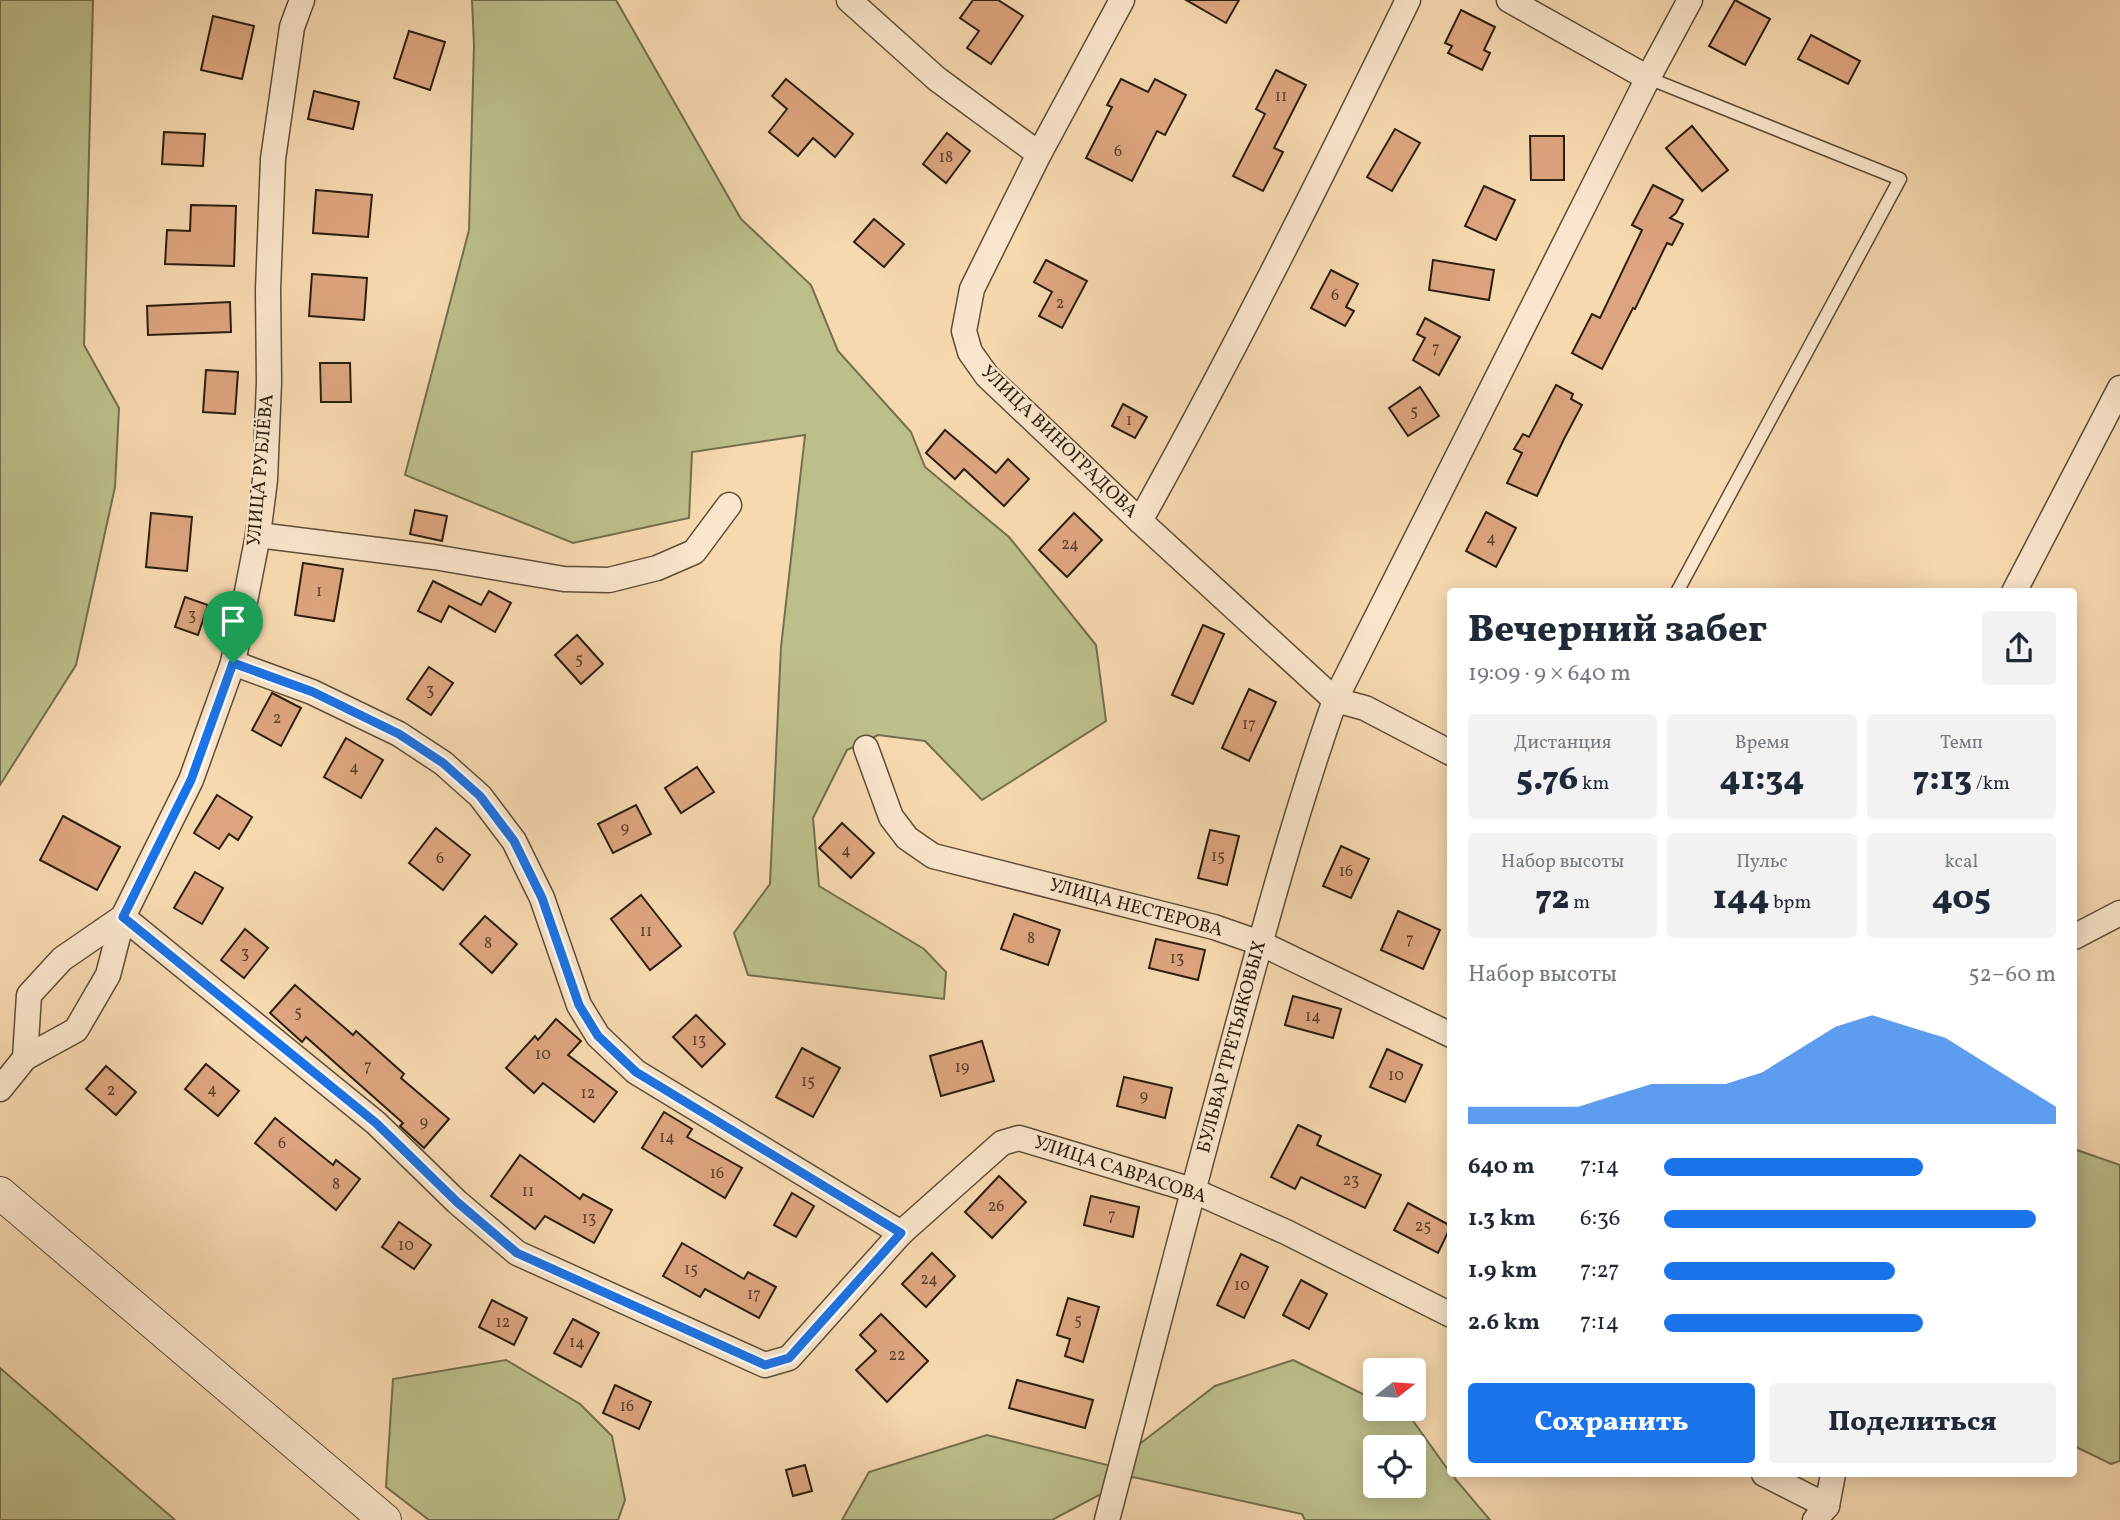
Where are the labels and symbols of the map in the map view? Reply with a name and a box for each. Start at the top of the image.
house number: 11 [1275,86,1287,108]
house number: 6 [1114,141,1122,163]
house number: 18 [939,147,953,169]
house number: 6 [1331,285,1339,307]
house number: 2 [1056,293,1064,315]
house number: 7 [1432,338,1440,360]
street label: УЛИЦА ВИНОГРАДОВА [975,360,1143,524]
street label: УЛИЦА РУБЛЁВА [241,393,281,547]
house number: 5 [1410,401,1418,423]
house number: 1 [1126,410,1132,432]
house number: 4 [1486,528,1496,550]
house number: 24 [1061,534,1079,556]
house number: 1 [316,581,322,603]
pin [203,591,263,663]
house number: 3 [188,605,196,627]
house number: 5 [575,649,583,671]
house number: 3 [426,680,434,702]
house number: 2 [273,708,281,730]
house number: 17 [1242,714,1256,736]
house number: 4 [349,757,359,779]
house number: 9 [621,818,629,840]
house number: 4 [841,840,851,862]
house number: 15 [1211,846,1225,868]
house number: 6 [436,848,444,870]
house number: 16 [1339,861,1353,883]
street label: УЛИЦА НЕСТЕРОВА [1046,872,1226,944]
house number: 11 [640,921,652,943]
house number: 8 [1027,928,1035,950]
house number: 7 [1406,929,1414,951]
house number: 8 [484,933,492,955]
street label: БУЛЬВАР ТРЕТЬЯКОВЫХ [1191,938,1273,1156]
house number: 3 [241,943,249,965]
house number: 13 [1170,948,1184,970]
house number: 5 [294,1002,302,1024]
house number: 14 [1305,1006,1321,1028]
house number: 13 [692,1030,706,1052]
house number: 10 [535,1044,551,1066]
house number: 7 [364,1056,372,1078]
house number: 19 [955,1057,969,1079]
house number: 10 [1388,1065,1404,1087]
house number: 15 [801,1071,815,1093]
house number: 4 [207,1079,217,1101]
house number: 2 [107,1080,115,1102]
house number: 12 [581,1083,595,1105]
house number: 9 [1140,1086,1148,1108]
house number: 9 [420,1112,428,1134]
house number: 14 [659,1127,675,1149]
street label: УЛИЦА САВРАСОВА [1030,1130,1210,1210]
house number: 6 [278,1133,286,1155]
house number: 16 [710,1163,724,1185]
house number: 23 [1343,1170,1359,1192]
house number: 8 [332,1174,340,1196]
house number: 11 [522,1181,534,1203]
house number: 26 [988,1196,1004,1218]
house number: 7 [1108,1205,1116,1227]
house number: 13 [582,1208,596,1230]
house number: 25 [1415,1216,1431,1238]
house number: 10 [398,1235,414,1257]
house number: 15 [684,1259,698,1281]
house number: 24 [920,1269,938,1291]
house number: 10 [1234,1275,1250,1297]
house number: 17 [747,1284,761,1306]
house number: 5 [1074,1310,1082,1332]
house number: 12 [496,1312,510,1334]
house number: 14 [569,1332,585,1354]
house number: 22 [888,1345,906,1367]
north arrow [1363,1358,1426,1421]
house number: 16 [620,1396,634,1418]

